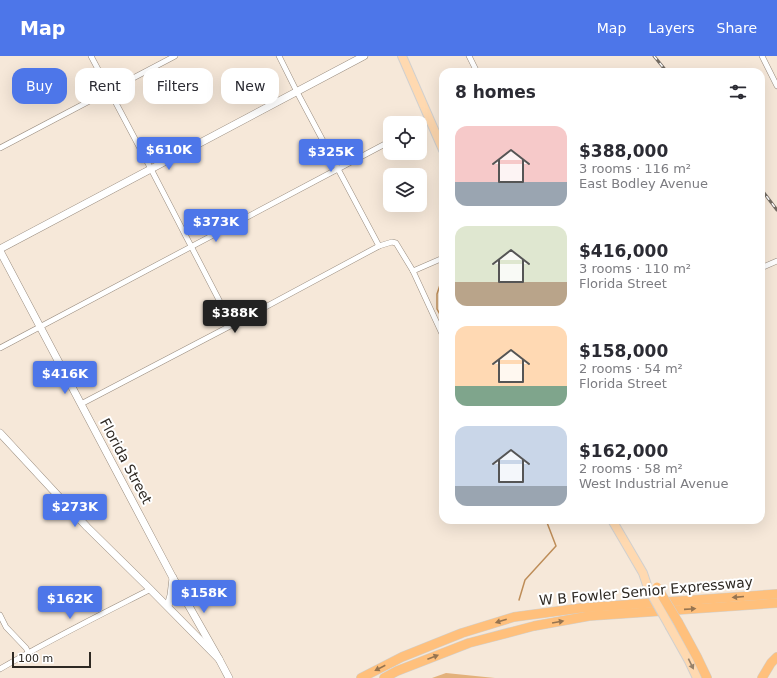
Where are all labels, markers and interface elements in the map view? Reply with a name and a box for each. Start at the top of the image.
text: Map [20,17,65,39]
text: Map [597,20,626,36]
text: Layers [648,20,695,36]
text: Share [717,20,757,36]
chip: Buy [12,68,67,104]
chip: Rent [75,68,135,104]
chip: Filters [143,68,213,104]
chip: New [221,68,279,104]
icon: filters [727,81,749,103]
text: 8 homes [455,82,536,102]
map controls [383,116,427,212]
button: locate [383,116,427,160]
pin: $610K [141,137,197,171]
pin: $325K [303,139,359,173]
text: $388,000 [579,141,668,161]
text: $610K [146,142,192,157]
icon: home [487,142,535,190]
text: $325K [308,144,354,159]
text: 3 rooms · 116 m² [579,161,691,176]
button: layers [383,168,427,212]
text: East Bodley Avenue [579,176,708,191]
pin: $373K [188,209,244,243]
text: $373K [193,214,239,229]
text: $416,000 [579,241,668,261]
icon: home [487,242,535,290]
text: 3 rooms · 110 m² [579,261,691,276]
text: Florida Street [579,276,667,291]
pin: $388K [207,300,263,334]
text: $388K [212,305,258,320]
text: $158,000 [579,341,668,361]
icon: home [487,342,535,390]
pin: $416K [37,361,93,395]
text: 2 rooms · 54 m² [579,361,683,376]
text: $416K [42,366,88,381]
text: Florida Street [579,376,667,391]
street label: Florida Street [97,415,156,507]
text: $162,000 [579,441,668,461]
icon: home [487,442,535,490]
text: 2 rooms · 58 m² [579,461,683,476]
text: West Industrial Avenue [579,476,729,491]
pin: $273K [47,494,103,528]
text: $273K [52,499,98,514]
street label: W B Fowler Senior Expressway [538,574,754,608]
pin: $158K [176,580,232,614]
text: $158K [181,585,227,600]
pin: $162K [42,586,98,620]
text: $162K [47,591,93,606]
one-way arrow [732,593,744,600]
one-way arrow [684,606,696,613]
one-way arrow [495,618,507,624]
one-way arrow [552,618,564,624]
scale bar [12,650,91,669]
text: 100 m [18,652,53,665]
one-way arrow [428,653,440,659]
one-way arrow [688,659,694,670]
one-way arrow [374,665,386,671]

